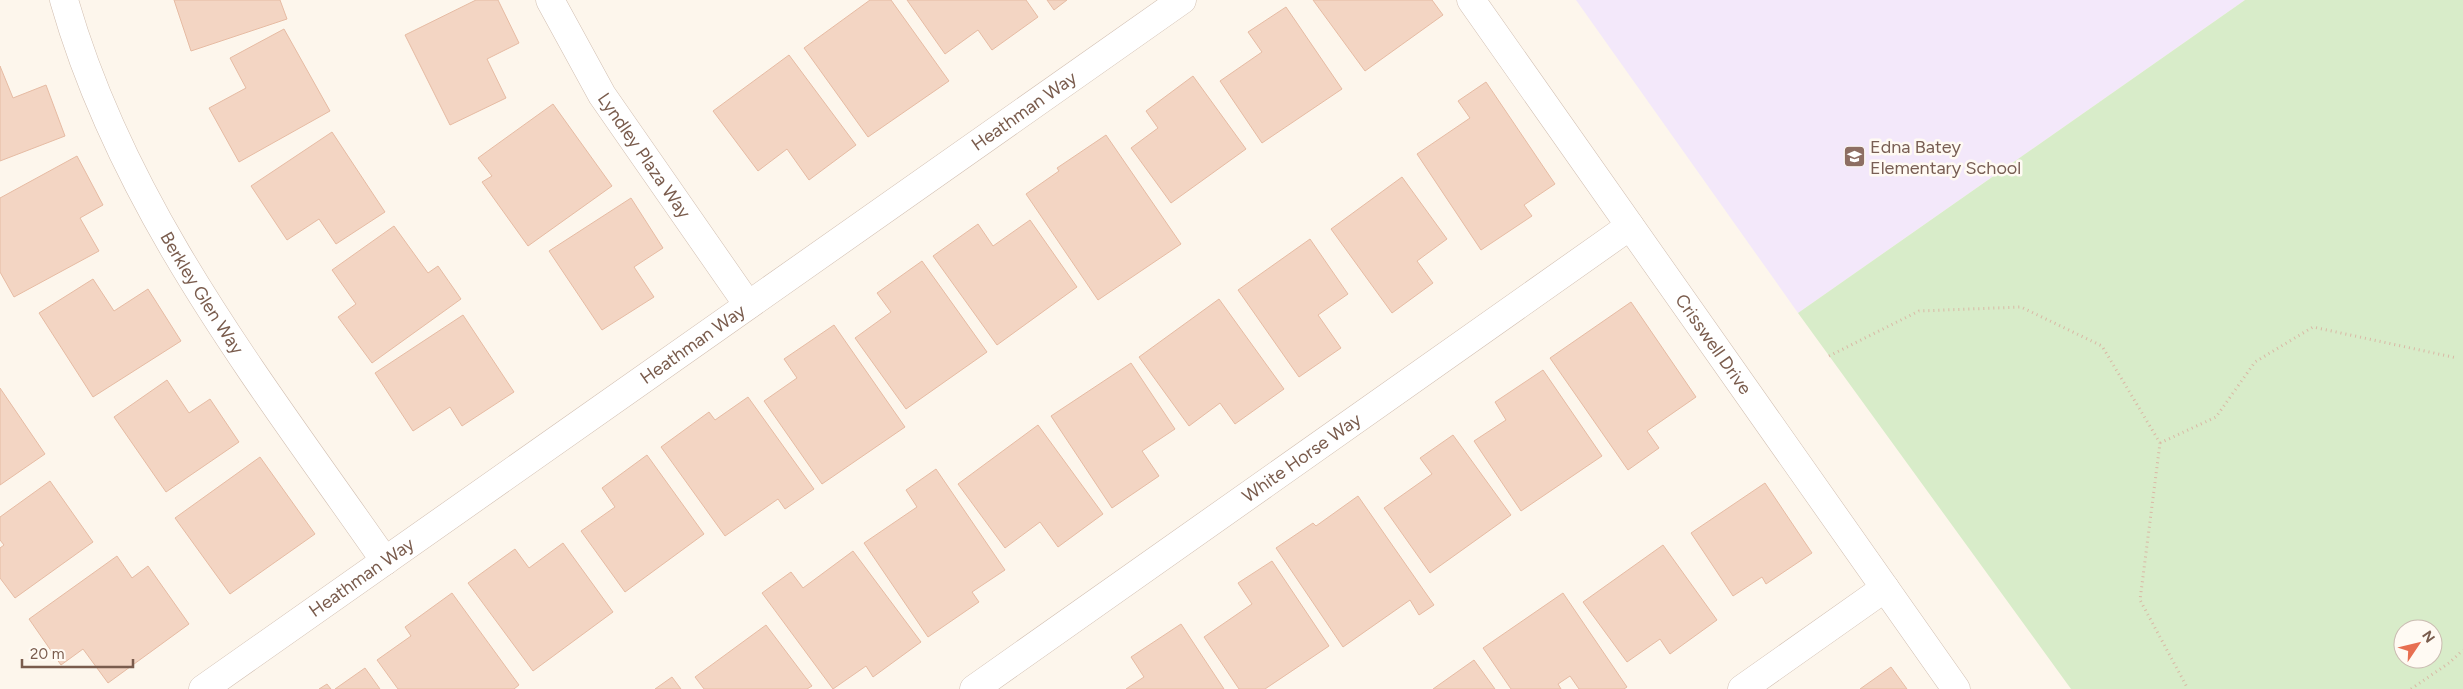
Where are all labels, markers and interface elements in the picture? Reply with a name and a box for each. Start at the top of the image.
street label: Heathman Way [967,66,1081,156]
street label: Lyndley Plaza Way [593,88,696,223]
place label: Edna Batey Elementary School [1870,136,2021,179]
school or university icon: Edna Batey Elementary School [1842,145,1866,169]
street label: Berkley Glen Way [155,228,249,359]
street label: Crisswell Drive [1670,290,1756,399]
street label: Heathman Way [636,299,750,389]
street label: White Horse Way [1238,408,1366,507]
street label: Heathman Way [305,533,419,622]
north arrow [2393,619,2443,669]
text: N [2418,628,2438,646]
scale bar [22,636,134,668]
text: 20 m [30,645,64,663]

